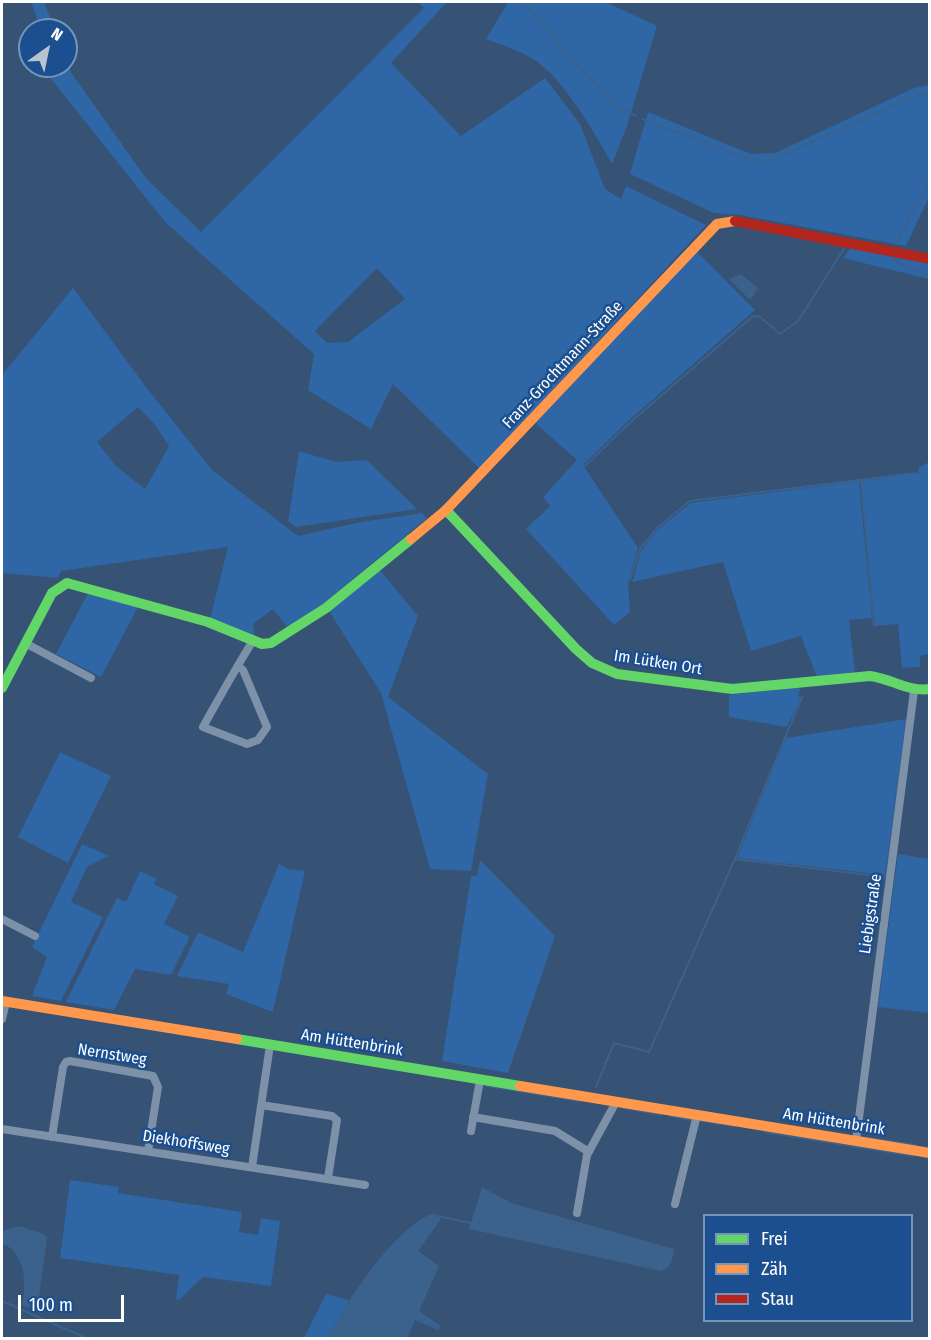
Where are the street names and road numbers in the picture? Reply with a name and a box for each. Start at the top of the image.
street label: Franz-Grochtmann-Straße [499,297,627,433]
street label: Im Lütken Ort [613,647,703,679]
street label: Liebigstraße [856,873,886,955]
street label: Am Hüttenbrink [300,1025,404,1061]
street label: Nernstweg [76,1040,148,1070]
street label: Am Hüttenbrink [782,1104,886,1140]
street label: Diekhoffsweg [141,1127,231,1159]

